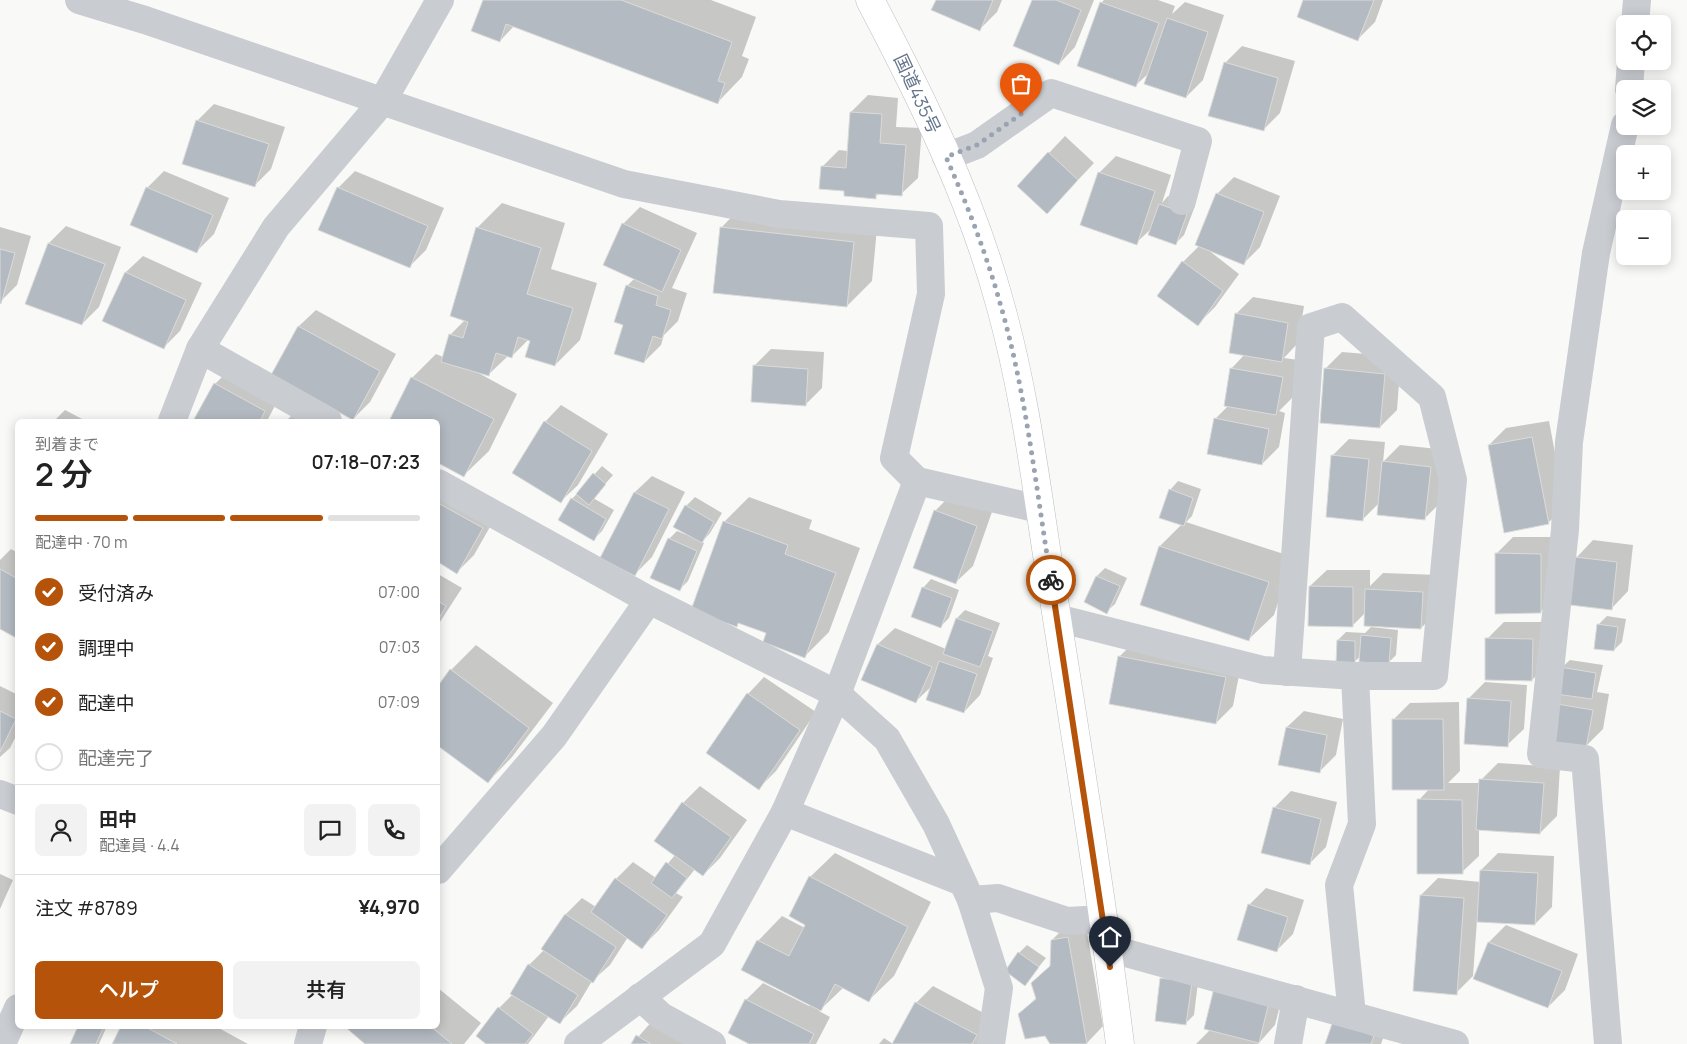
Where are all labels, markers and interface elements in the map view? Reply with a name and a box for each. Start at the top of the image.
map controls [1616,15,1671,265]
button: locate [1616,15,1671,70]
street label: 国道435号 [889,50,947,137]
pin [1000,63,1042,114]
icon: bag [1007,70,1035,98]
button: layers [1616,80,1671,135]
button: + [1616,145,1671,200]
button: − [1616,210,1671,265]
text: 到着まで [35,433,99,455]
text: 07:18–07:23 [312,449,420,475]
text: 2 分 [35,452,92,496]
text: 配達中 · 70 m [35,531,128,553]
courier [1026,555,1076,605]
icon: bike [1037,566,1065,594]
icon: check [35,578,63,606]
text: 受付済み [78,580,154,606]
text: 07:00 [378,581,420,603]
icon: check [35,633,63,661]
text: 調理中 [78,635,135,661]
text: 07:03 [379,636,420,658]
icon: check [35,688,63,716]
text: 配達中 [78,690,135,716]
text: 07:09 [378,691,420,713]
text: 配達完了 [78,745,154,771]
button: person [35,804,87,856]
button: chat [304,804,356,856]
button: phone [368,804,420,856]
text: 田中 [99,806,137,832]
text: 配達員 · 4.4 [99,834,180,856]
text: ¥4,970 [358,894,420,920]
text: 注文 #8789 [35,895,138,921]
pin [1089,916,1131,967]
icon: home [1096,923,1124,951]
button: ヘルプ [35,961,223,1019]
button: 共有 [233,961,420,1019]

